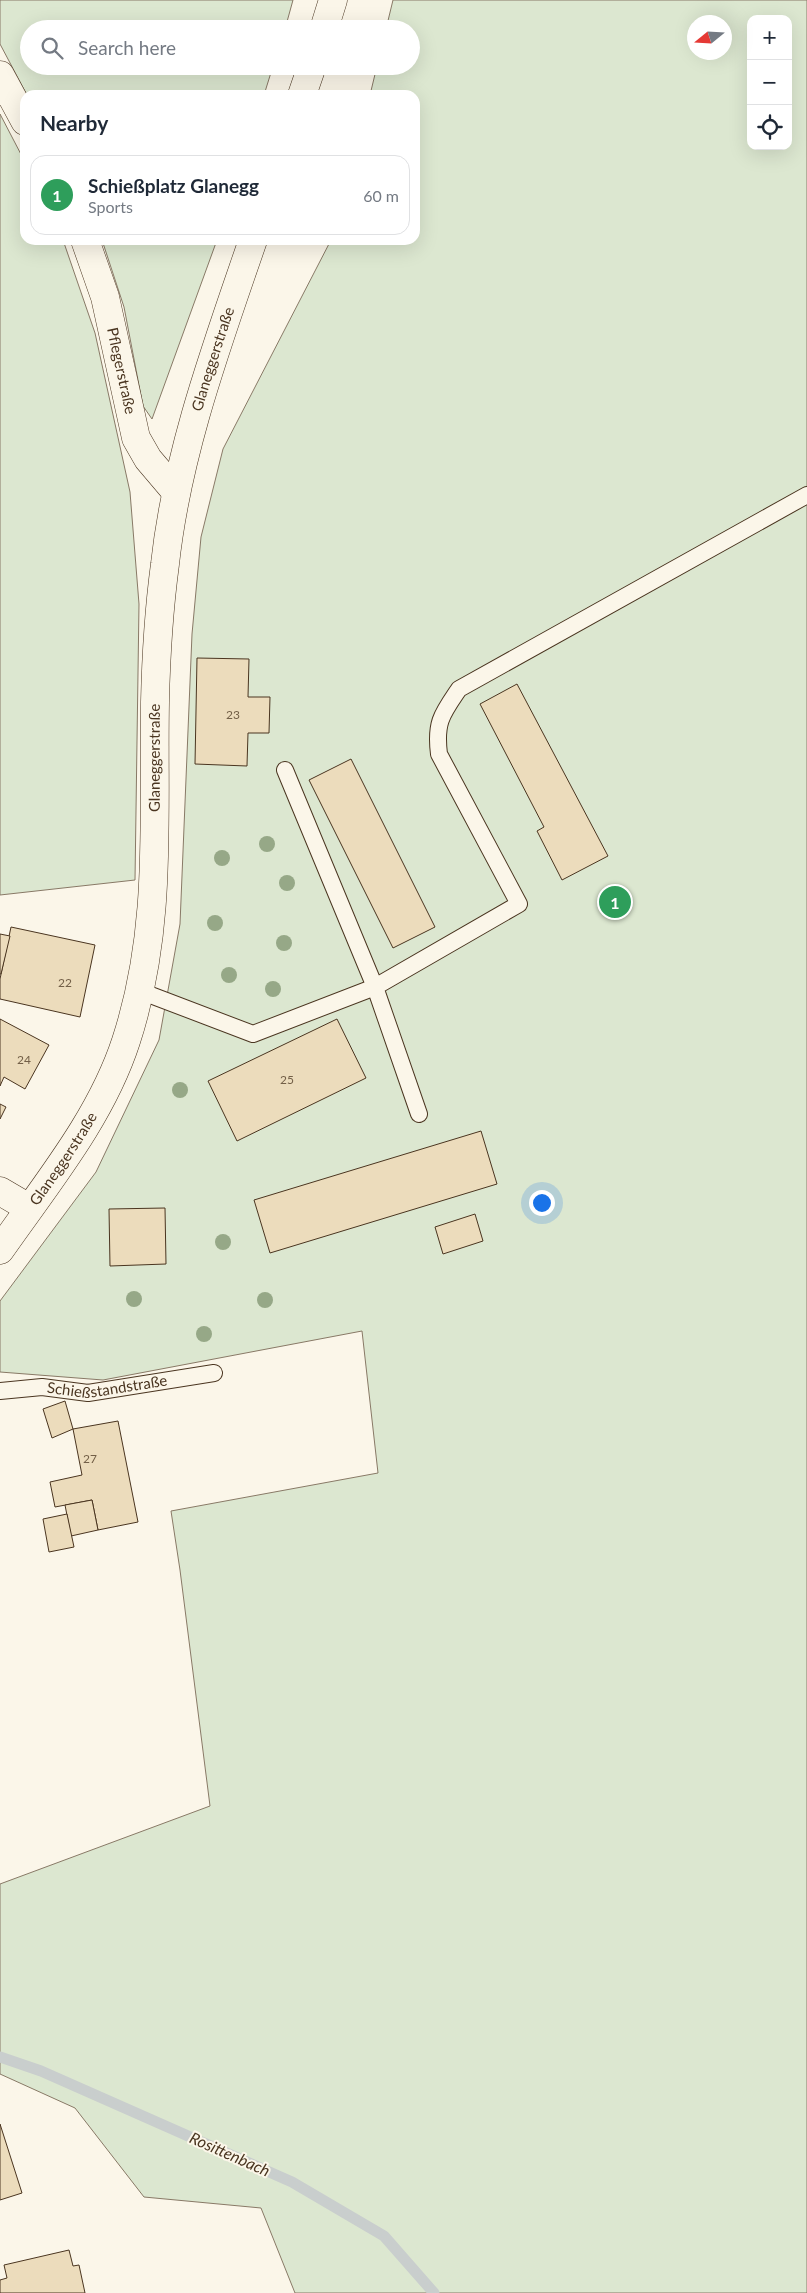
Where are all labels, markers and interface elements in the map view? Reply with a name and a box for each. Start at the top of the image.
north arrow [687,15,732,60]
map controls [747,15,792,150]
button: + [747,15,792,60]
search box [20,20,420,75]
icon: search [38,34,66,62]
text: Search here [78,36,176,59]
button: − [747,60,792,105]
button: locate [747,105,792,150]
text: Nearby [40,110,108,135]
text: Schießplatz Glanegg [88,174,259,197]
text: 1 [52,186,62,205]
text: 60 m [363,186,399,205]
text: Sports [88,197,133,216]
street label: Glaneggerstraße [187,304,237,413]
street label: Pflegerstraße [104,326,140,416]
street label: Glaneggerstraße [145,704,163,812]
house number: 23 [226,707,240,722]
pin: 1 [599,883,631,921]
house number: 22 [58,975,72,990]
house number: 24 [17,1052,31,1067]
house number: 25 [280,1072,294,1087]
street label: Glaneggerstraße [25,1109,100,1208]
your location [529,1190,555,1216]
street label: Schießstandstraße [46,1371,168,1401]
house number: 27 [83,1451,97,1466]
water label: Rosittenbach [187,2127,273,2180]

